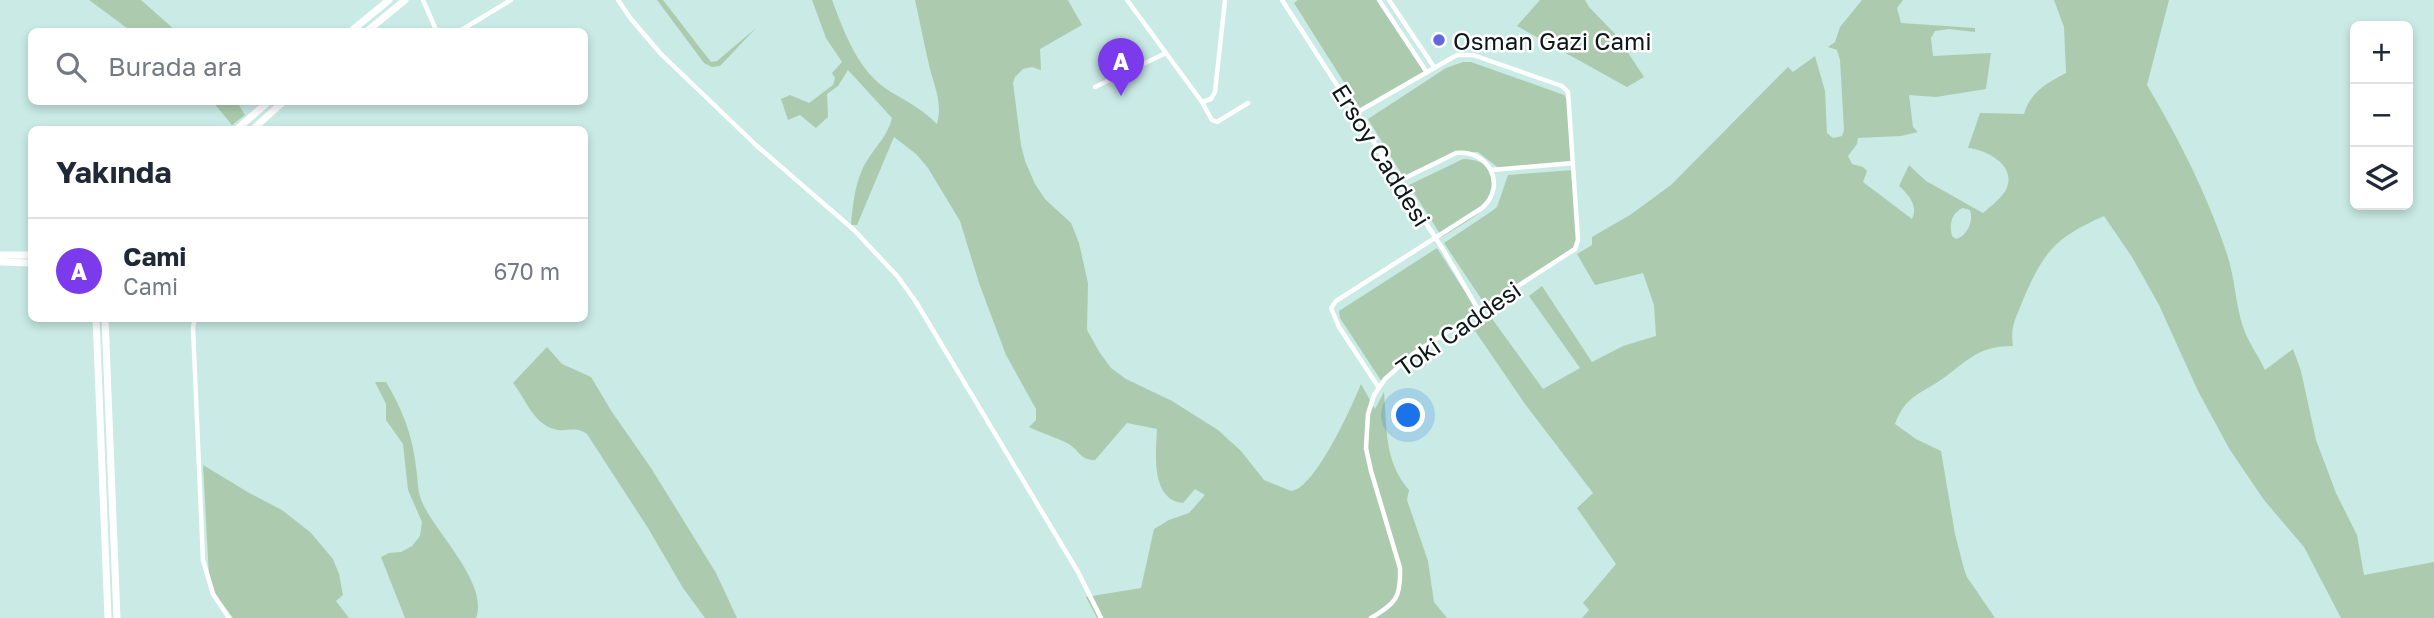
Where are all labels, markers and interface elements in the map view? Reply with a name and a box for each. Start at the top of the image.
map controls [2350,21,2413,210]
button: + [2350,21,2413,84]
place label: Osman Gazi Cami [1453,26,1652,55]
search box [28,28,588,105]
marker: Osman Gazi Cami [1431,32,1447,48]
pin: A [1098,38,1144,96]
icon: search [52,48,90,86]
text: Burada ara [108,51,242,82]
street label: Ersoy Caddesi [1327,78,1437,232]
button: − [2350,84,2413,147]
button: layers [2350,147,2413,210]
text: Yakında [56,154,172,190]
text: Cami [123,241,186,272]
text: A [71,257,87,285]
text: 670 m [494,257,560,285]
text: Cami [123,272,178,300]
street label: Toki Caddesi [1390,274,1526,382]
your location [1391,398,1425,432]

